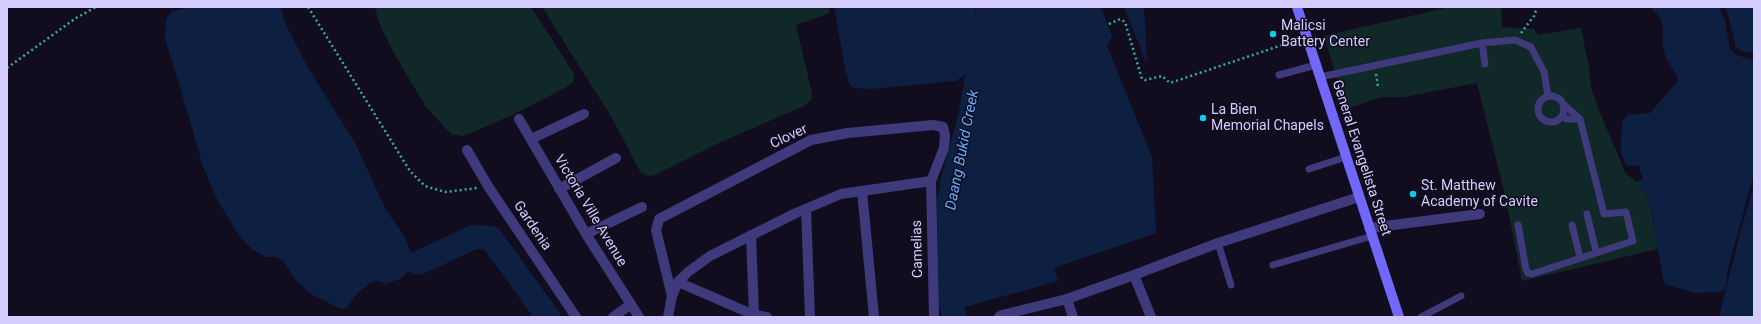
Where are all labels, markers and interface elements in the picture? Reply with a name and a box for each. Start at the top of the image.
place label: Malicsi Battery Center [1281,18,1370,50]
marker: Malicsi Battery Center [1268,29,1278,39]
street label: General Evangelista Street [1328,78,1394,238]
water label: Daang Bukid Creek [943,88,983,212]
place label: La Bien Memorial Chapels [1211,102,1324,134]
marker: La Bien Memorial Chapels [1198,113,1208,123]
street label: Clover [768,121,810,153]
street label: Victoria Ville Avenue [550,152,630,270]
place label: St. Matthew Academy of Cavite [1421,178,1538,210]
marker: St. Matthew Academy of Cavite [1408,189,1418,199]
street label: Gardenia [509,198,555,254]
street label: Camelias [909,220,927,278]

